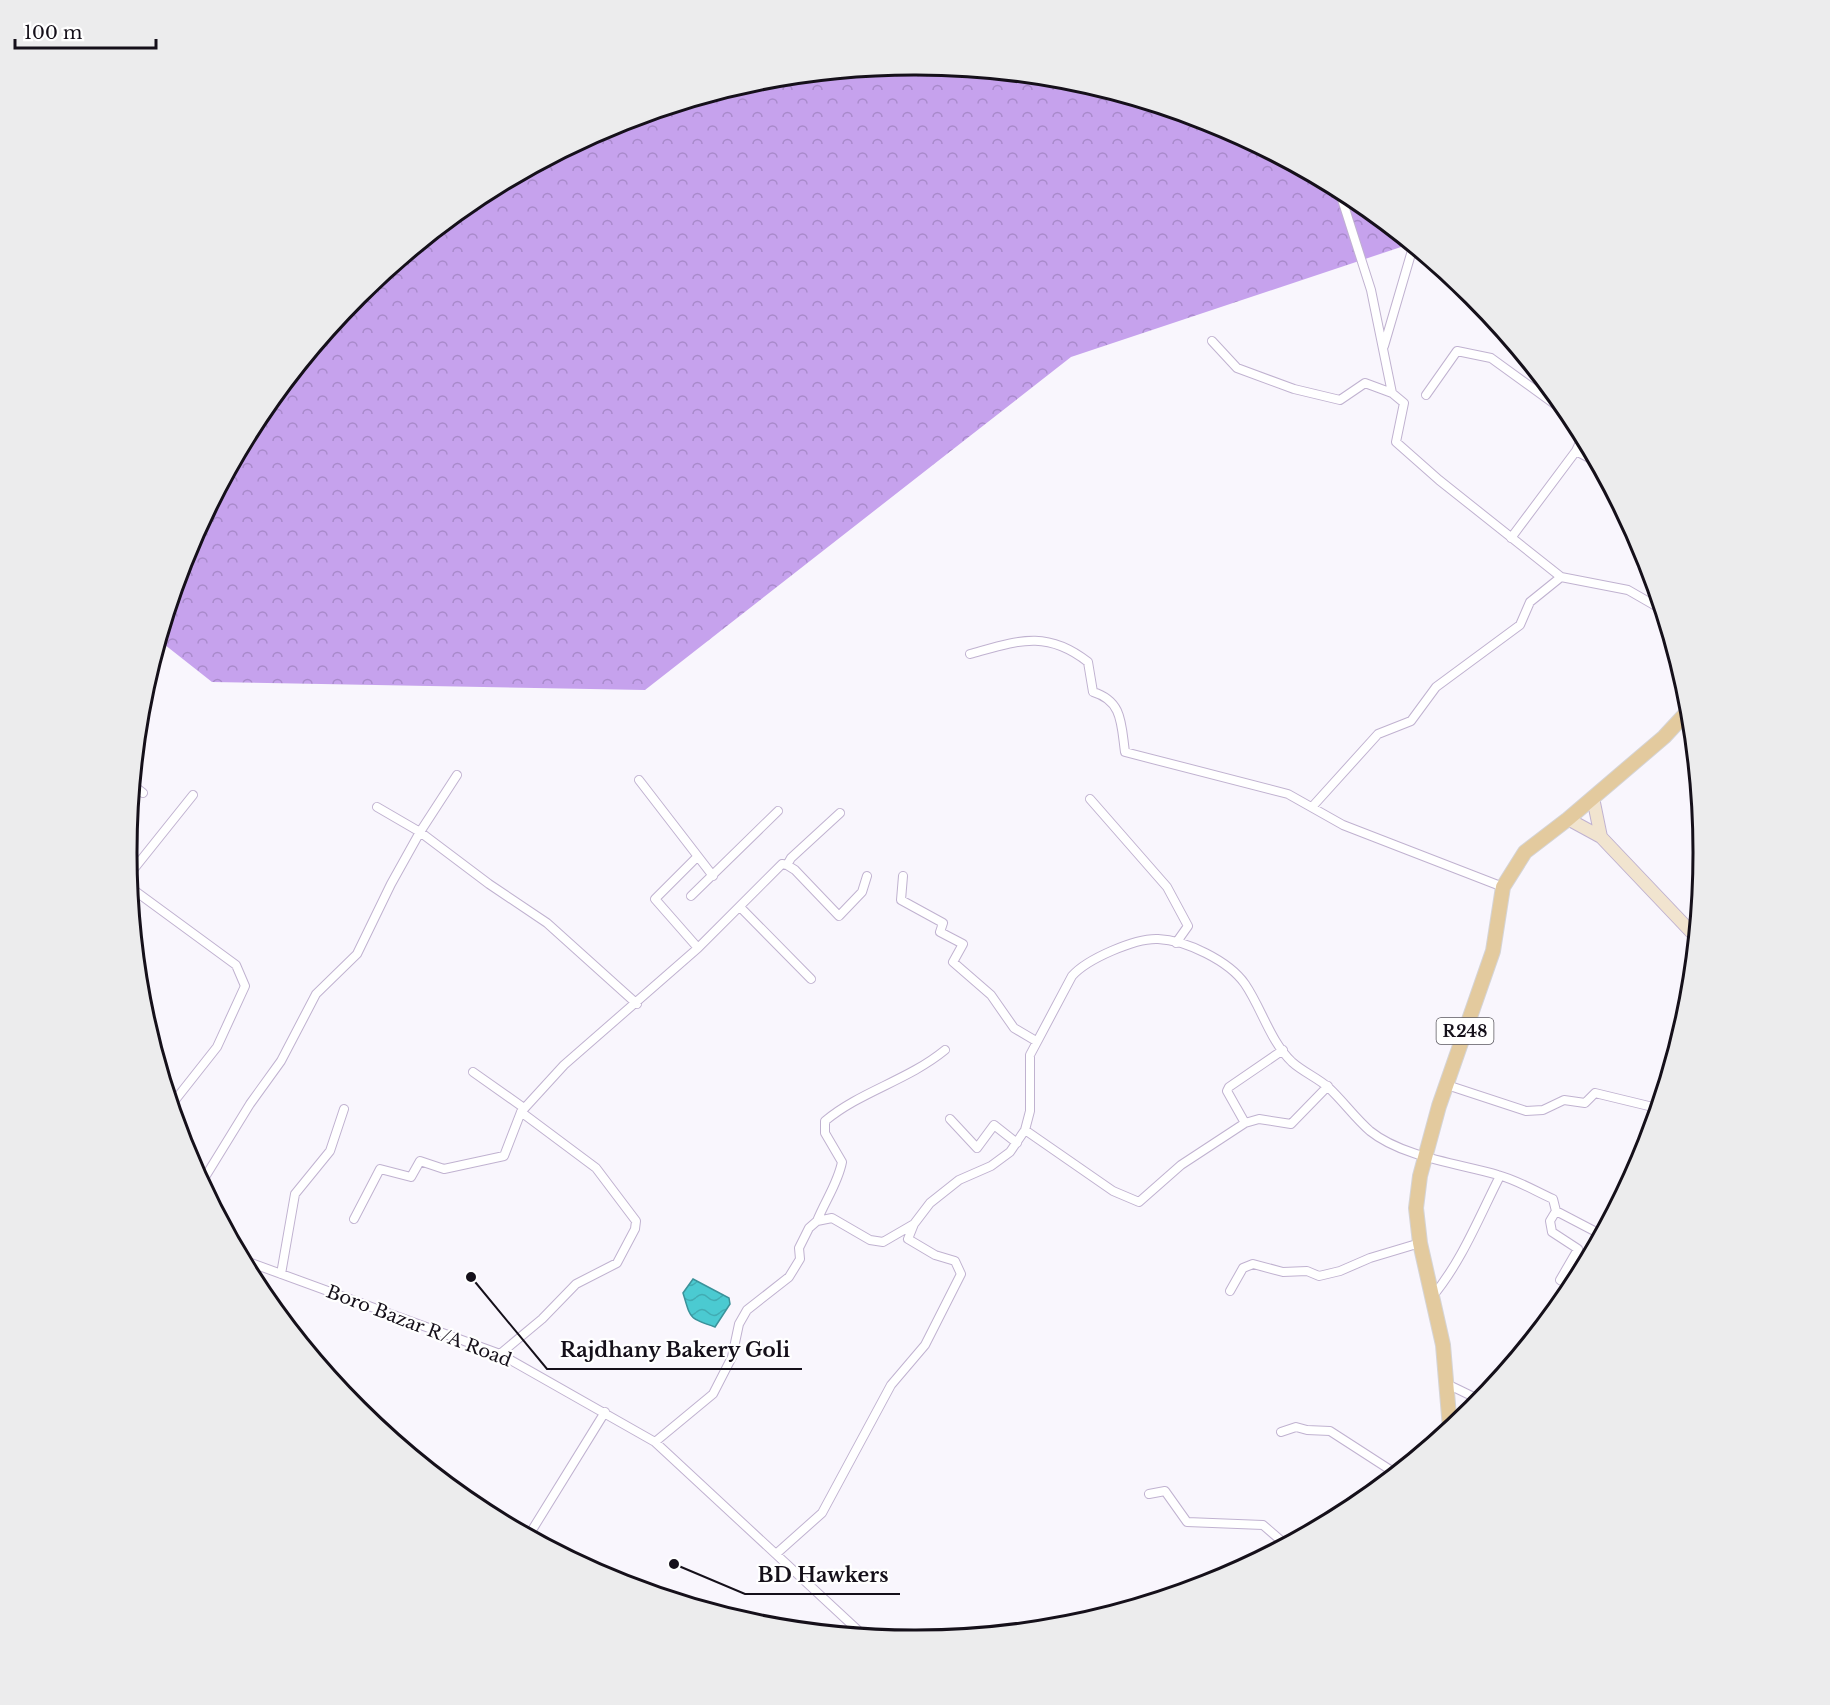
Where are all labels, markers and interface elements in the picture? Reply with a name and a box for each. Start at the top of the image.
scale bar [15,12,156,50]
text: 100 m [24,22,82,44]
road number: R248 [1436,1018,1494,1044]
street label: Boro Bazar R/A Road [323,1281,515,1371]
callout: Rajdhany Bakery Goli [547,1331,802,1369]
text: Rajdhany Bakery Goli [560,1338,790,1362]
callout: BD Hawkers [745,1556,900,1594]
text: BD Hawkers [758,1563,888,1587]

